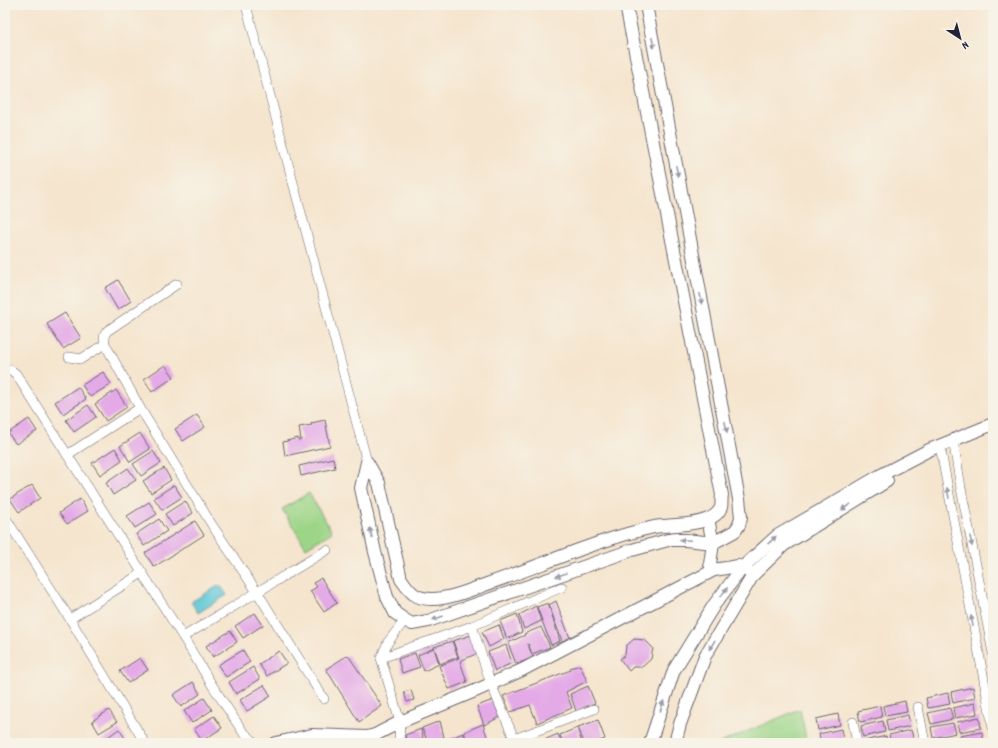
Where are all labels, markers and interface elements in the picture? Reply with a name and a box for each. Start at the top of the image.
north arrow [940,18,980,58]
text: N [957,36,972,53]
one-way arrow [650,37,656,49]
one-way arrow [675,165,681,177]
one-way arrow [699,293,705,305]
one-way arrow [723,420,729,433]
one-way arrow [945,487,951,499]
one-way arrow [840,503,852,510]
one-way arrow [368,527,374,540]
one-way arrow [969,535,975,547]
one-way arrow [767,536,777,545]
one-way arrow [679,537,691,544]
one-way arrow [554,572,566,578]
one-way arrow [719,587,728,598]
one-way arrow [431,615,443,621]
one-way arrow [969,615,975,627]
one-way arrow [708,639,715,651]
one-way arrow [659,700,665,712]

